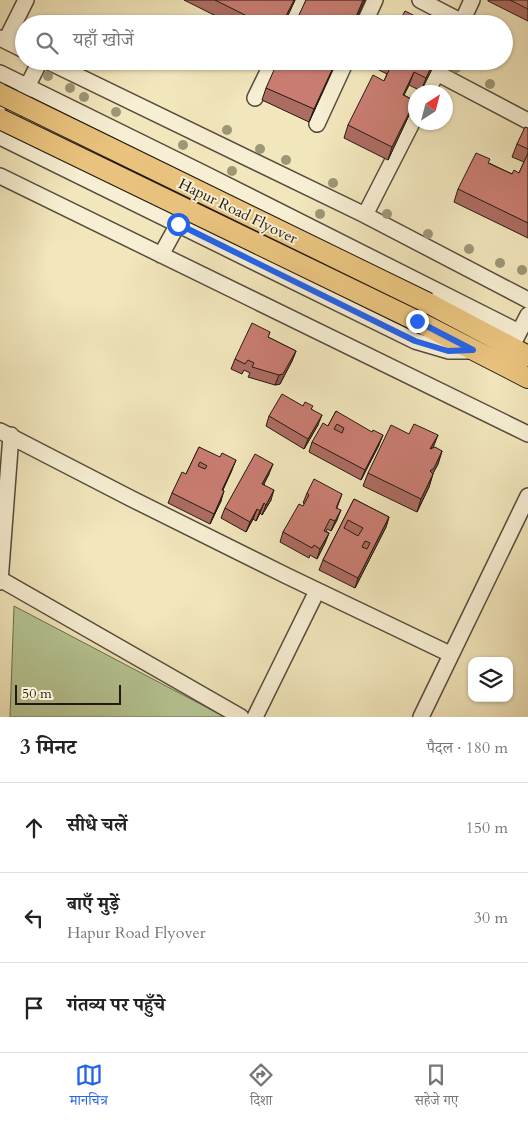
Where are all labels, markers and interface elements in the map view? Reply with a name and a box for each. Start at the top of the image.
search box [15,15,513,70]
text: यहाँ खोजें [73,27,134,53]
icon: search [33,29,61,57]
north arrow [408,85,453,130]
street label: Hapur Road Flyover [175,174,301,249]
route start [167,213,190,236]
route end [406,310,429,333]
map controls [468,657,513,702]
button: layers [468,657,513,702]
scale bar [15,682,121,705]
text: 50 m [22,684,52,703]
text: 3 मिनट [20,733,76,762]
text: पैदल · 180 m [427,737,508,759]
text: सीधे चलें [67,812,127,838]
icon: ahead [20,814,48,842]
text: 150 m [466,817,508,839]
text: बाएँ मुड़ें [67,891,119,917]
icon: left [20,904,48,932]
text: 30 m [474,907,508,929]
text: Hapur Road Flyover [67,922,206,944]
text: गंतव्य पर पहुँचे [67,992,165,1018]
icon: arrive [20,994,48,1022]
tab: मानचित्र [70,1061,108,1114]
tab: दिशा [247,1061,275,1114]
tab: सहेजे गए [415,1061,458,1114]

